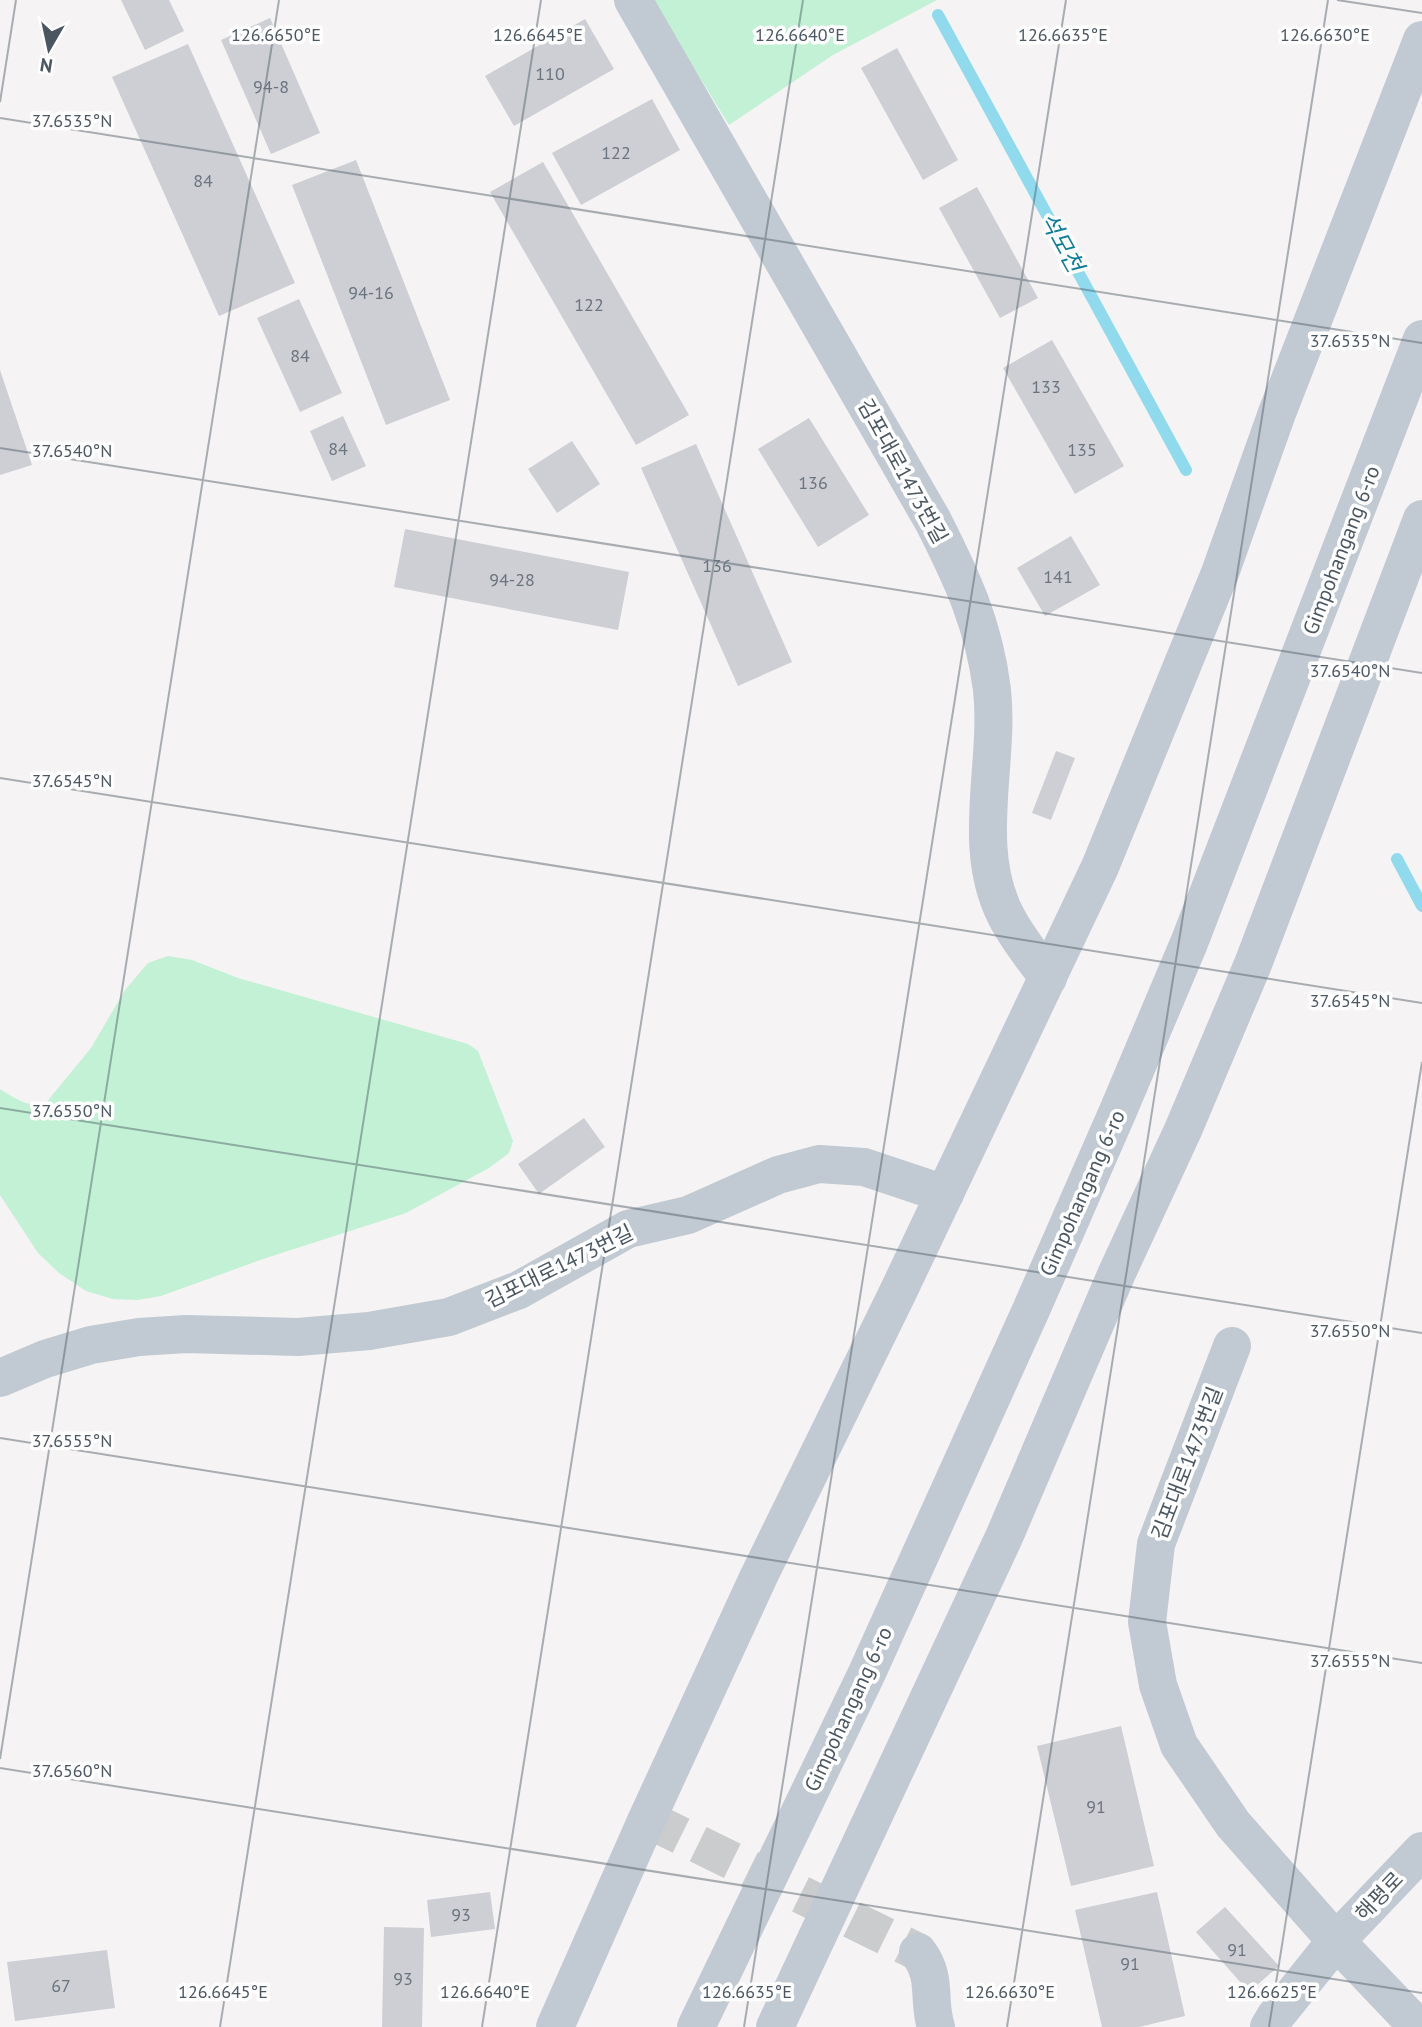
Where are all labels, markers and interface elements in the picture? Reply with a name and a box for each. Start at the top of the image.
north arrow [14,14,84,84]
text: 126.6650°E [231,23,321,46]
text: 126.6645°E [493,23,583,46]
text: 126.6640°E [755,23,845,46]
text: 126.6635°E [1018,23,1108,46]
text: 126.6630°E [1280,23,1370,46]
text: N [38,53,54,79]
house number: 110 [535,62,565,85]
house number: 94-8 [253,75,289,98]
text: 37.6535°N [32,109,112,132]
house number: 122 [601,141,631,164]
house number: 84 [193,169,213,192]
water label: 석모천 [1034,207,1091,279]
house number: 94-16 [348,281,394,304]
house number: 122 [574,293,604,316]
text: 37.6535°N [1310,329,1390,352]
house number: 84 [290,344,310,367]
house number: 133 [1031,375,1061,398]
street label: 김포대로1473번길 [852,394,954,548]
house number: 84 [328,437,348,460]
house number: 135 [1067,438,1097,461]
text: 37.6540°N [32,439,112,462]
street label: Gimpohangang 6-ro [1296,462,1386,638]
house number: 136 [798,471,828,494]
house number: 136 [702,554,732,577]
house number: 141 [1043,565,1073,588]
house number: 94-28 [489,568,535,591]
text: 37.6540°N [1310,659,1390,682]
text: 37.6545°N [32,769,112,792]
text: 37.6545°N [1310,989,1390,1012]
text: 37.6550°N [32,1099,112,1122]
street label: Gimpohangang 6-ro [1033,1106,1131,1280]
street label: 김포대로1473번길 [480,1218,638,1314]
text: 37.6550°N [1310,1319,1390,1342]
street label: 김포대로1473번길 [1145,1383,1229,1543]
text: 37.6555°N [32,1429,112,1452]
street label: Gimpohangang 6-ro [798,1622,898,1796]
text: 37.6555°N [1310,1649,1390,1672]
text: 37.6560°N [32,1759,112,1782]
house number: 91 [1086,1795,1106,1818]
street label: 해평로 [1349,1866,1409,1926]
house number: 93 [451,1903,471,1926]
house number: 91 [1227,1938,1247,1961]
house number: 91 [1120,1952,1140,1975]
house number: 93 [393,1967,413,1990]
house number: 67 [51,1974,71,1997]
text: 126.6645°E [178,1980,268,2003]
text: 126.6640°E [440,1980,530,2003]
text: 126.6635°E [702,1980,792,2003]
text: 126.6630°E [965,1980,1055,2003]
text: 126.6625°E [1227,1980,1317,2003]

